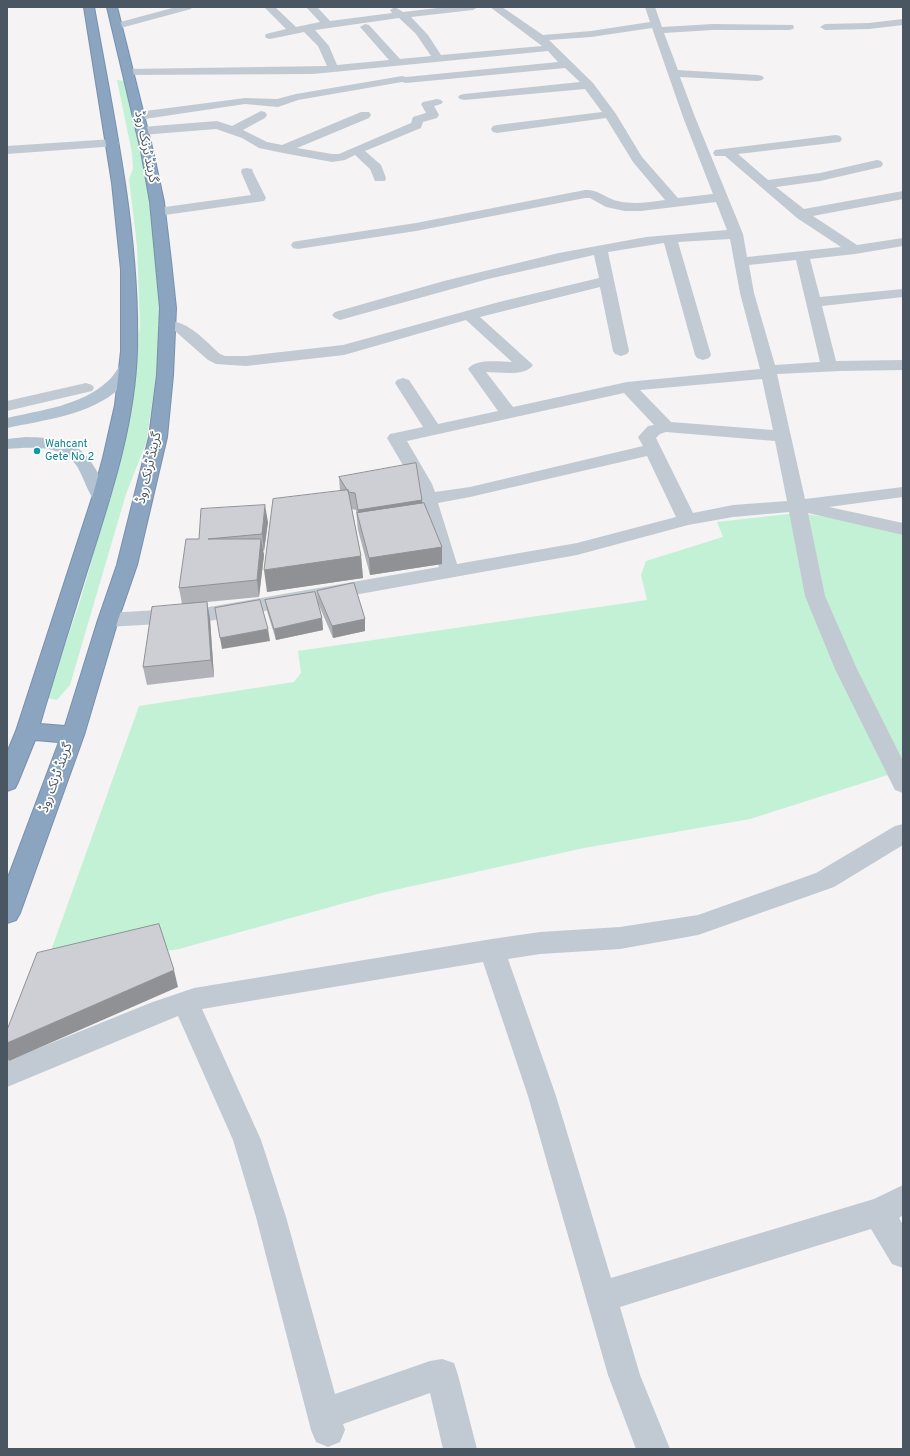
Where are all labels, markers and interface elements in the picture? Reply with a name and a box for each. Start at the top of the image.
street label: گرینڈ ٹرنک روڈ [130,110,160,184]
street label: گرینڈ ٹرنک روڈ [134,431,166,505]
place label: Wahcant Gete No 2 [45,438,94,464]
marker: Wahcant Gete No 2 [32,446,42,456]
street label: گرینڈ ٹرنک روڈ [37,741,77,815]

